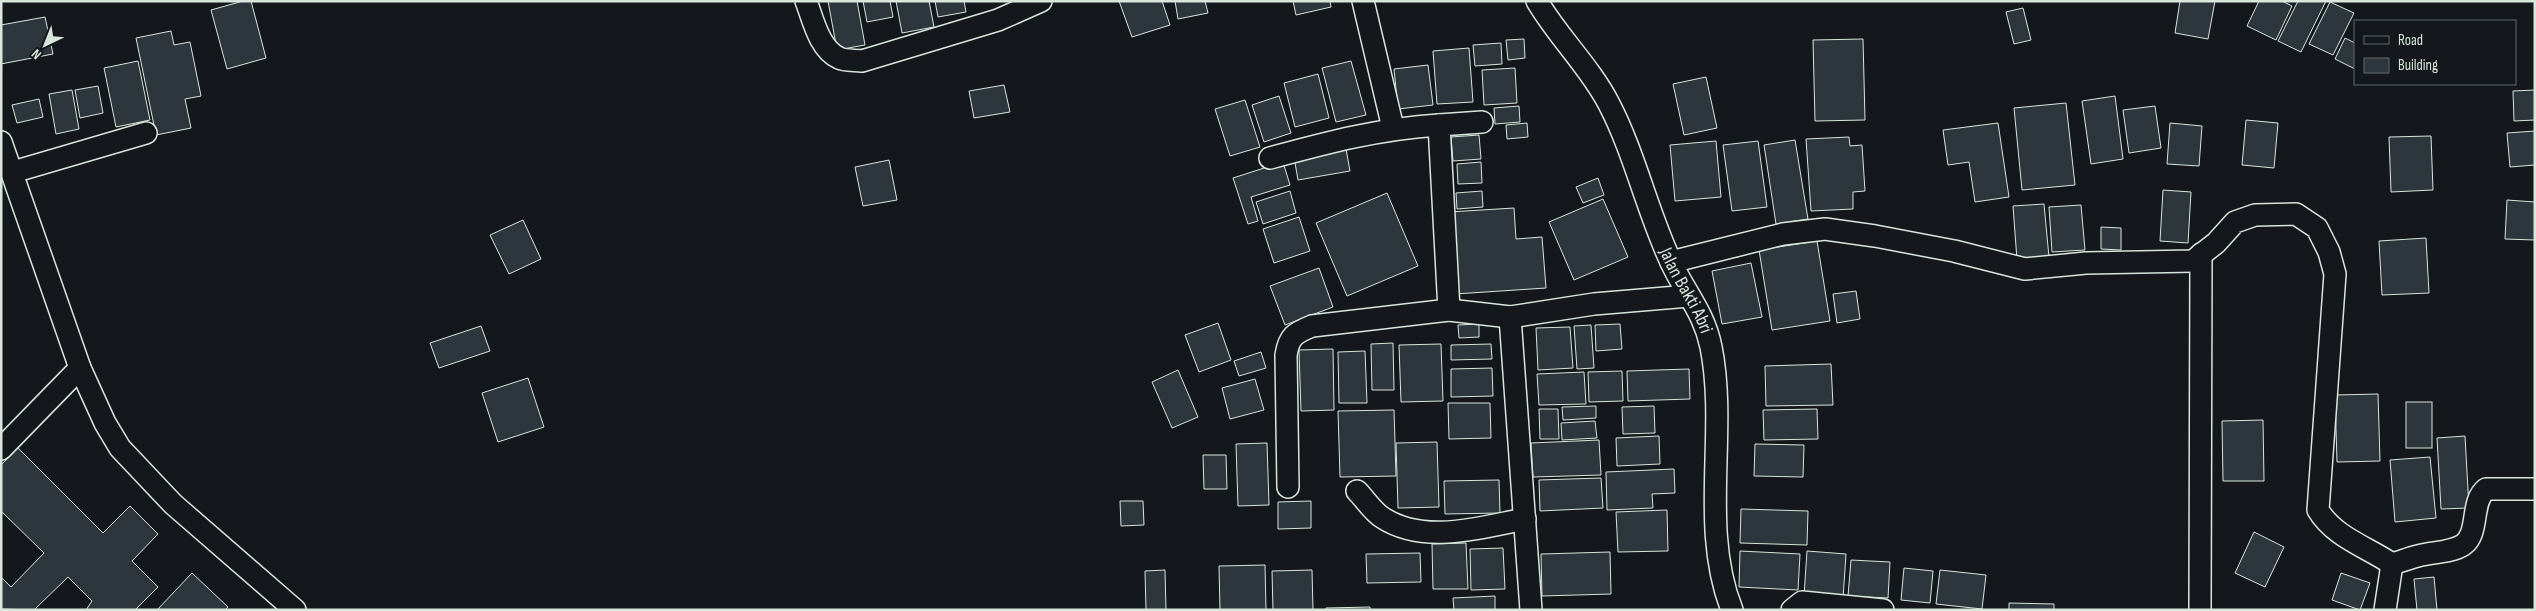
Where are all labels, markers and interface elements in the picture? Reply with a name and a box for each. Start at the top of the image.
north arrow [20,20,70,70]
legend [2354,20,2516,85]
text: Road [2398,31,2423,50]
text: N [28,45,45,63]
text: Building [2398,56,2438,75]
street label: Jalan Bakti Abri [1654,243,1718,336]

